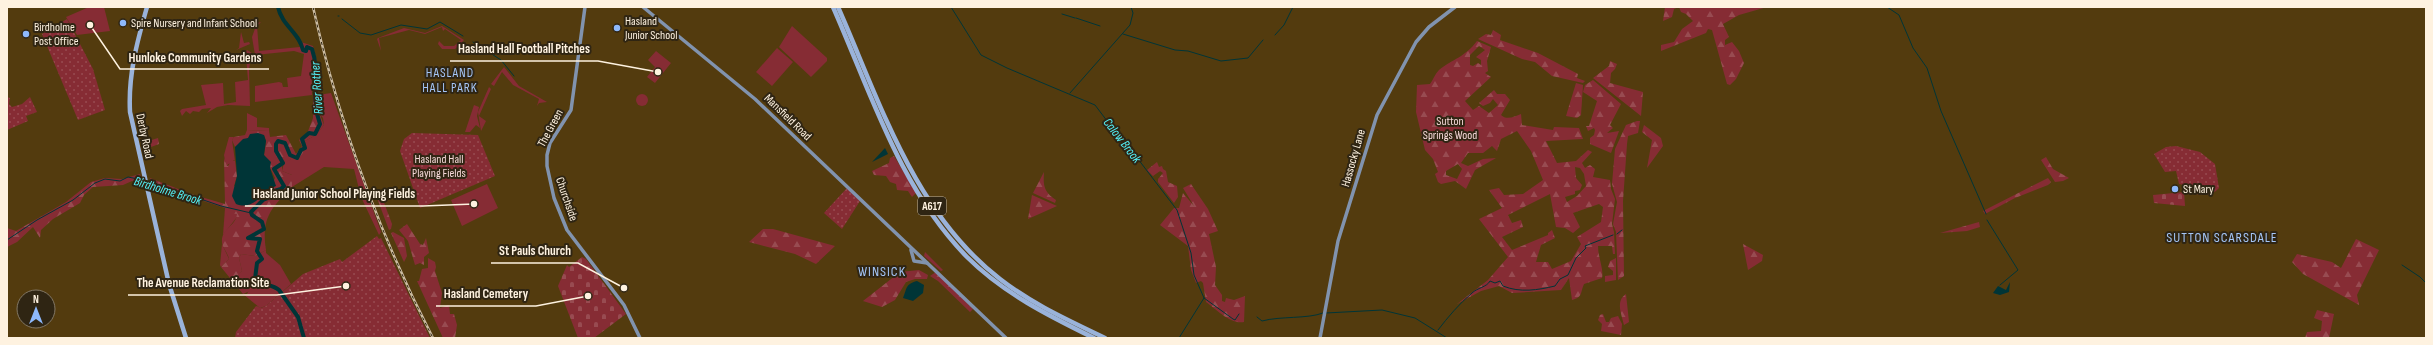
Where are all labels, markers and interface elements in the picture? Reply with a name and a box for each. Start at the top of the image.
place label: Hasland Junior School [624,14,677,43]
place label: Spire Nursery and Infant School [131,16,257,31]
marker: Spire Nursery and Infant School [118,18,128,28]
place label: Birdholme Post Office [34,20,79,49]
marker: Hasland Junior School [612,23,622,33]
marker: Birdholme Post Office [21,29,31,39]
callout: Hasland Hall Football Pitches [450,36,598,61]
text: Hasland Hall Football Pitches [458,41,590,57]
callout: Hunloke Community Gardens [120,44,269,69]
text: Hunloke Community Gardens [129,50,261,66]
water label: River Rother [307,60,327,115]
district label: HASLAND HALL PARK [422,65,478,96]
street label: Mansfield Road [761,91,815,144]
street label: The Green [534,107,567,150]
street label: Derby Road [132,112,157,160]
park label: Sutton Springs Wood [1423,114,1477,143]
water label: Calow Brook [1100,115,1145,167]
street label: Hassocky Lane [1338,127,1369,189]
park label: Hasland Hall Playing Fields [412,152,466,181]
water label: Birdholme Brook [132,173,204,209]
street label: Churchside [552,175,581,223]
callout: Hasland Junior School Playing Fields [245,181,423,206]
place label: St Mary [2183,182,2214,197]
marker: St Mary [2170,184,2180,194]
text: Hasland Junior School Playing Fields [253,186,415,202]
road number: A617 [918,197,946,215]
district label: SUTTON SCARSDALE [2166,229,2278,246]
callout: St Pauls Church [491,238,578,263]
text: St Pauls Church [499,243,571,259]
district label: WINSICK [858,263,906,280]
callout: The Avenue Reclamation Site [128,270,277,295]
text: The Avenue Reclamation Site [137,275,270,291]
callout: Hasland Cemetery [436,281,536,306]
text: Hasland Cemetery [444,286,529,302]
north arrow [16,289,56,329]
text: N [33,293,39,306]

